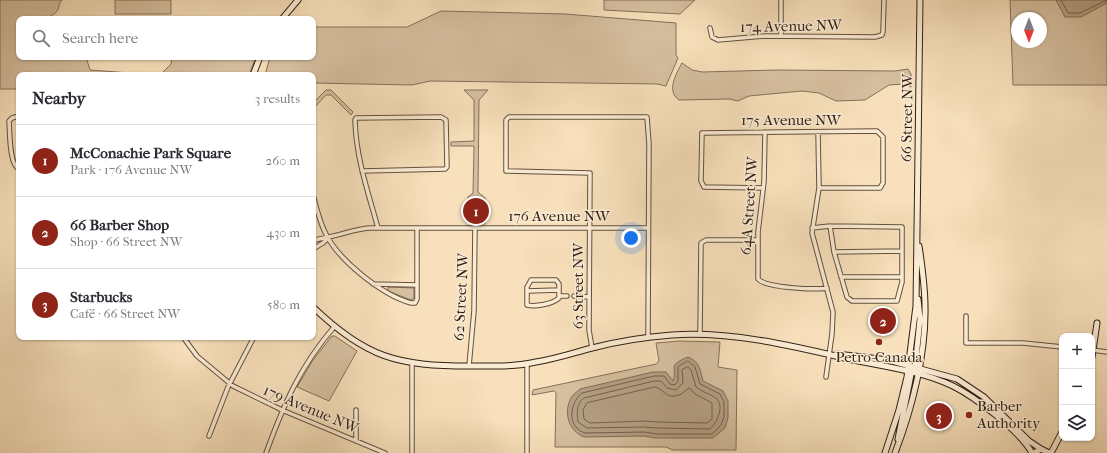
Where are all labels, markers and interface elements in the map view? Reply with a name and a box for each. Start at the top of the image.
north arrow [1011,12,1047,48]
search box [16,16,316,60]
street label: 174 Avenue NW [740,16,843,36]
icon: search [30,27,52,49]
text: Search here [62,29,138,47]
street label: 66 Street NW [897,72,917,162]
text: Nearby [32,88,86,108]
text: 3 results [255,91,300,106]
street label: 175 Avenue NW [741,111,842,129]
text: McConachie Park Square [70,144,231,162]
text: 1 [43,153,47,168]
text: 260 m [266,153,300,168]
street label: 64A Street NW [737,155,762,256]
text: Park · 176 Avenue NW [70,162,192,177]
pin: 1 [463,196,489,226]
street label: 176 Avenue NW [508,207,611,225]
text: 66 Barber Shop [70,216,169,234]
text: 2 [42,225,48,240]
text: 430 m [266,225,300,240]
your location [621,228,641,248]
text: Shop · 66 Street NW [70,234,182,249]
street label: 63 Street NW [569,242,587,329]
street label: 62 Street NW [450,251,472,341]
text: Starbucks [70,288,132,306]
text: 3 [42,297,48,312]
text: 580 m [267,297,300,312]
text: Café · 66 Street NW [70,306,180,321]
pin: 2 [870,306,896,336]
map controls [1059,333,1095,441]
button: + [1059,333,1095,369]
marker: Petro-Canada [874,337,884,347]
place label: Petro-Canada [835,348,924,366]
button: − [1059,369,1095,405]
street label: 179 Avenue NW [261,381,362,438]
place label: Barber Authority [976,397,1041,432]
pin: 3 [926,401,952,431]
button: layers [1059,405,1095,441]
marker: Barber Authority [964,410,974,420]

